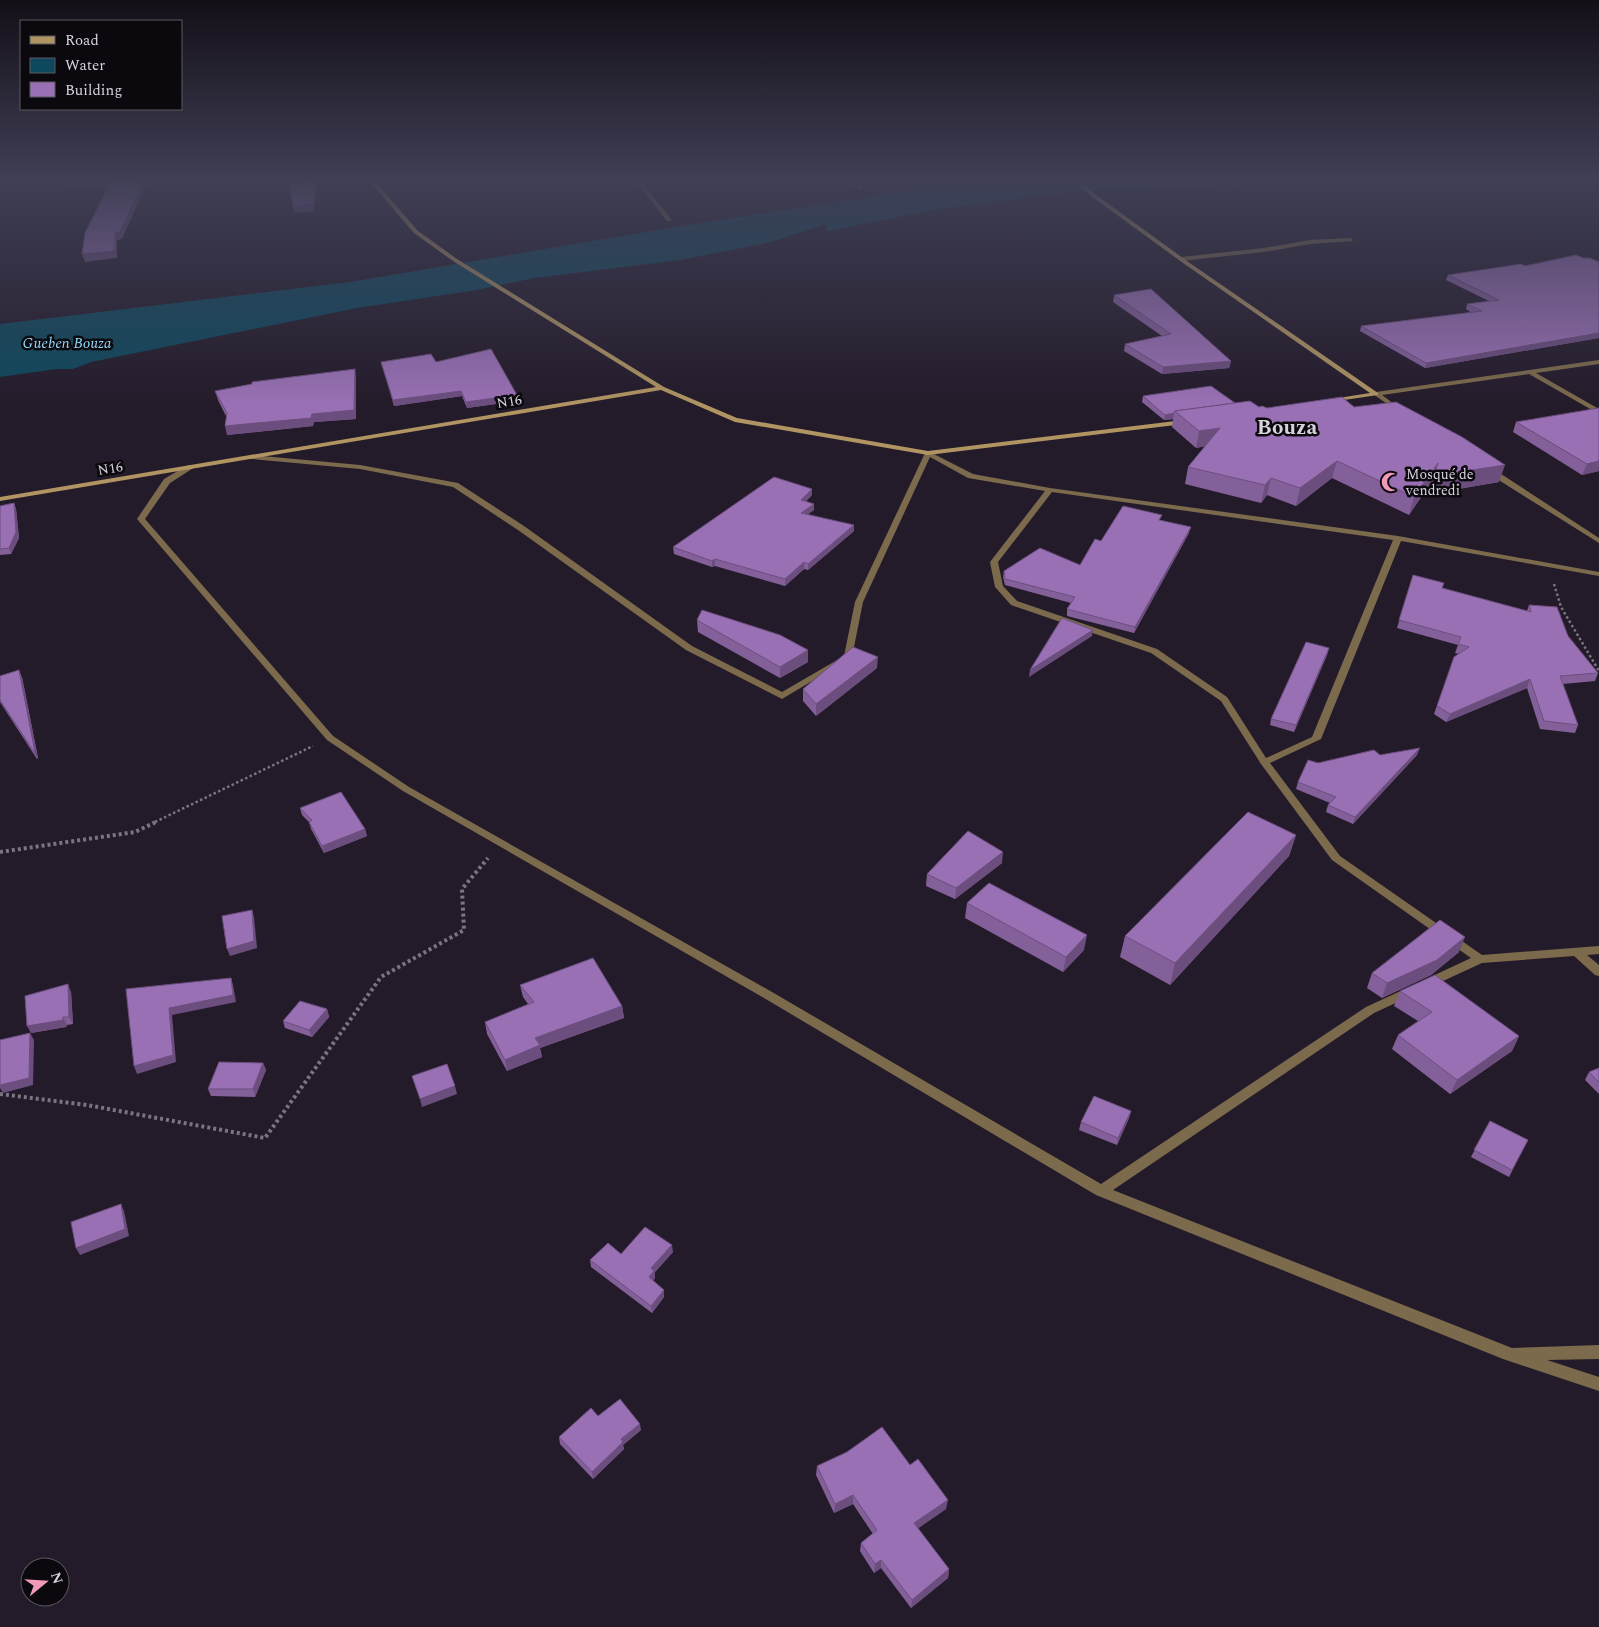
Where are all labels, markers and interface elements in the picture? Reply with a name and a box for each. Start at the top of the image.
legend [20,20,182,110]
text: Road [65,29,99,52]
text: Water [65,54,105,77]
text: Building [65,79,122,102]
water label: Gueben Bouza [23,332,112,355]
street label: N16 [495,389,523,414]
district label: Bouza [1257,412,1317,444]
street label: N16 [96,456,124,481]
place label: Mosqué de vendredi [1405,464,1474,501]
mosque icon: Mosqué de vendredi [1380,471,1402,493]
north arrow [20,1557,70,1607]
text: N [45,1569,69,1587]

